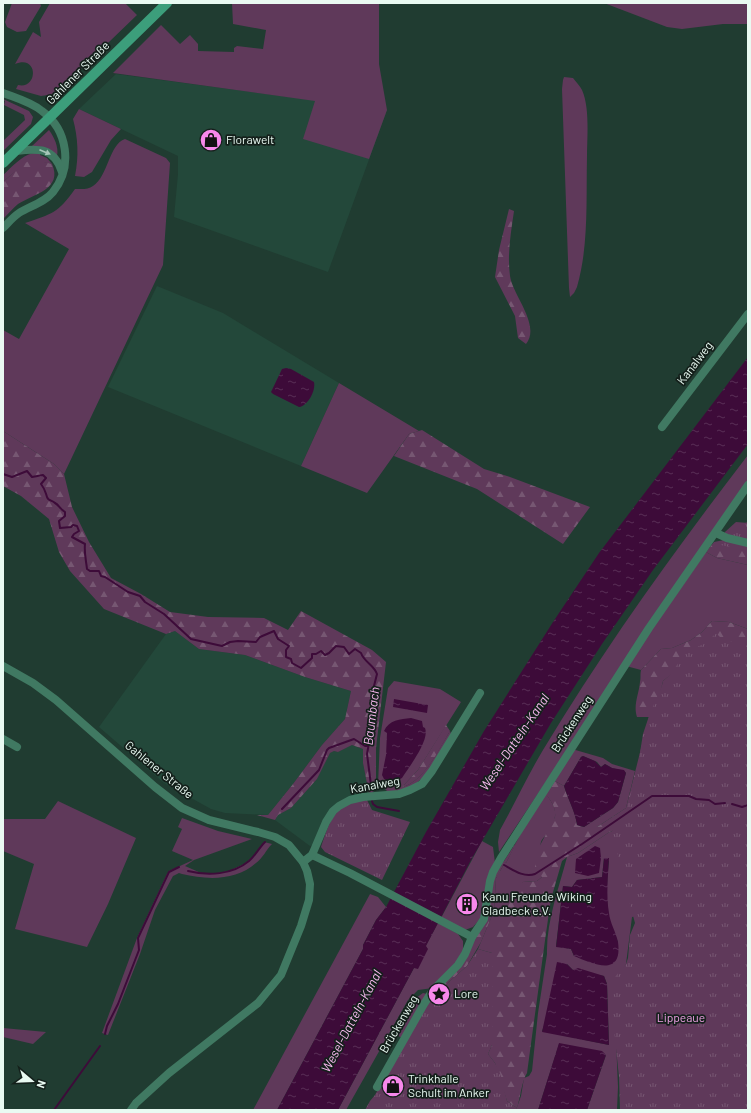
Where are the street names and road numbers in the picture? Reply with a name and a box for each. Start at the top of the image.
street label: Gahlener Straße [43,38,112,107]
street label: Kanalweg [674,338,715,387]
street label: Brückenweg [548,693,595,754]
street label: Gahlener Straße [123,738,196,801]
street label: Kanalweg [349,773,401,795]
street label: Brückenweg [376,992,420,1055]

